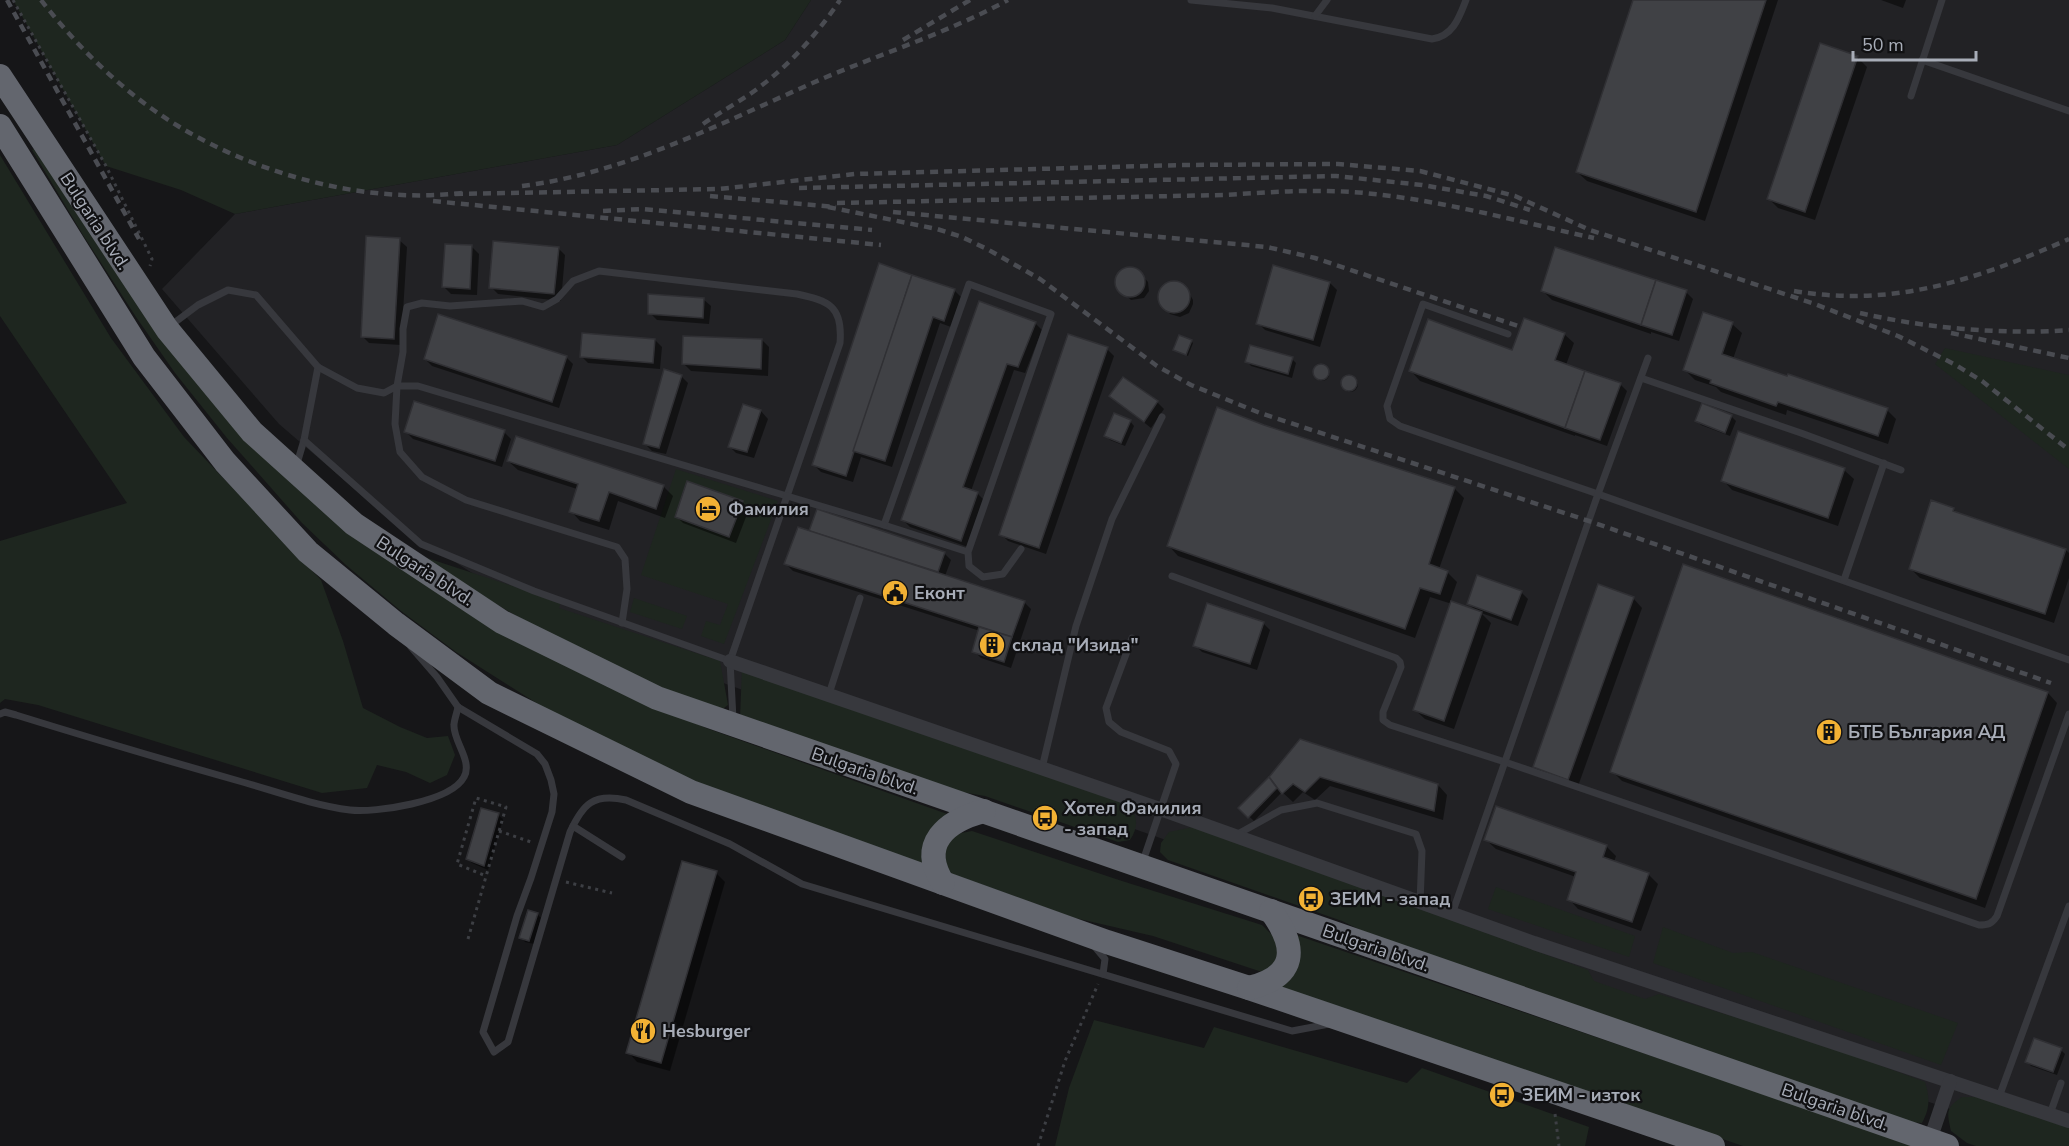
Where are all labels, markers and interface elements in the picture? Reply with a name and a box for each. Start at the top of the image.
scale bar [1853,24,1976,62]
text: 50 m [1862,33,1904,57]
street label: Bulgaria blvd. [55,168,135,274]
hotel icon: Фамилия [693,494,723,524]
place label: Фамилия [728,497,809,521]
street label: Bulgaria blvd. [372,531,478,611]
public building icon: Еконт [880,578,910,608]
place label: Еконт [914,581,965,605]
building icon: склад "Изида" [977,630,1007,660]
place label: склад "Изида" [1012,633,1139,657]
building icon: БТБ България АД [1814,717,1844,747]
place label: БТБ България АД [1848,720,2006,744]
street label: Bulgaria blvd. [808,741,922,801]
place label: Хотел Фамилия - запад [1063,796,1202,841]
bus stop icon: Хотел Фамилия - запад [1030,803,1060,833]
bus stop icon: ЗЕИМ - запад [1296,884,1326,914]
place label: ЗЕИМ - запад [1330,887,1450,911]
street label: Bulgaria blvd. [1319,918,1433,978]
restaurant icon: Hesburger [628,1016,658,1046]
place label: Hesburger [662,1019,750,1043]
street label: Bulgaria blvd. [1778,1077,1892,1137]
bus stop icon: ЗЕИМ - изток [1487,1080,1517,1110]
place label: ЗЕИМ - изток [1522,1083,1641,1107]

